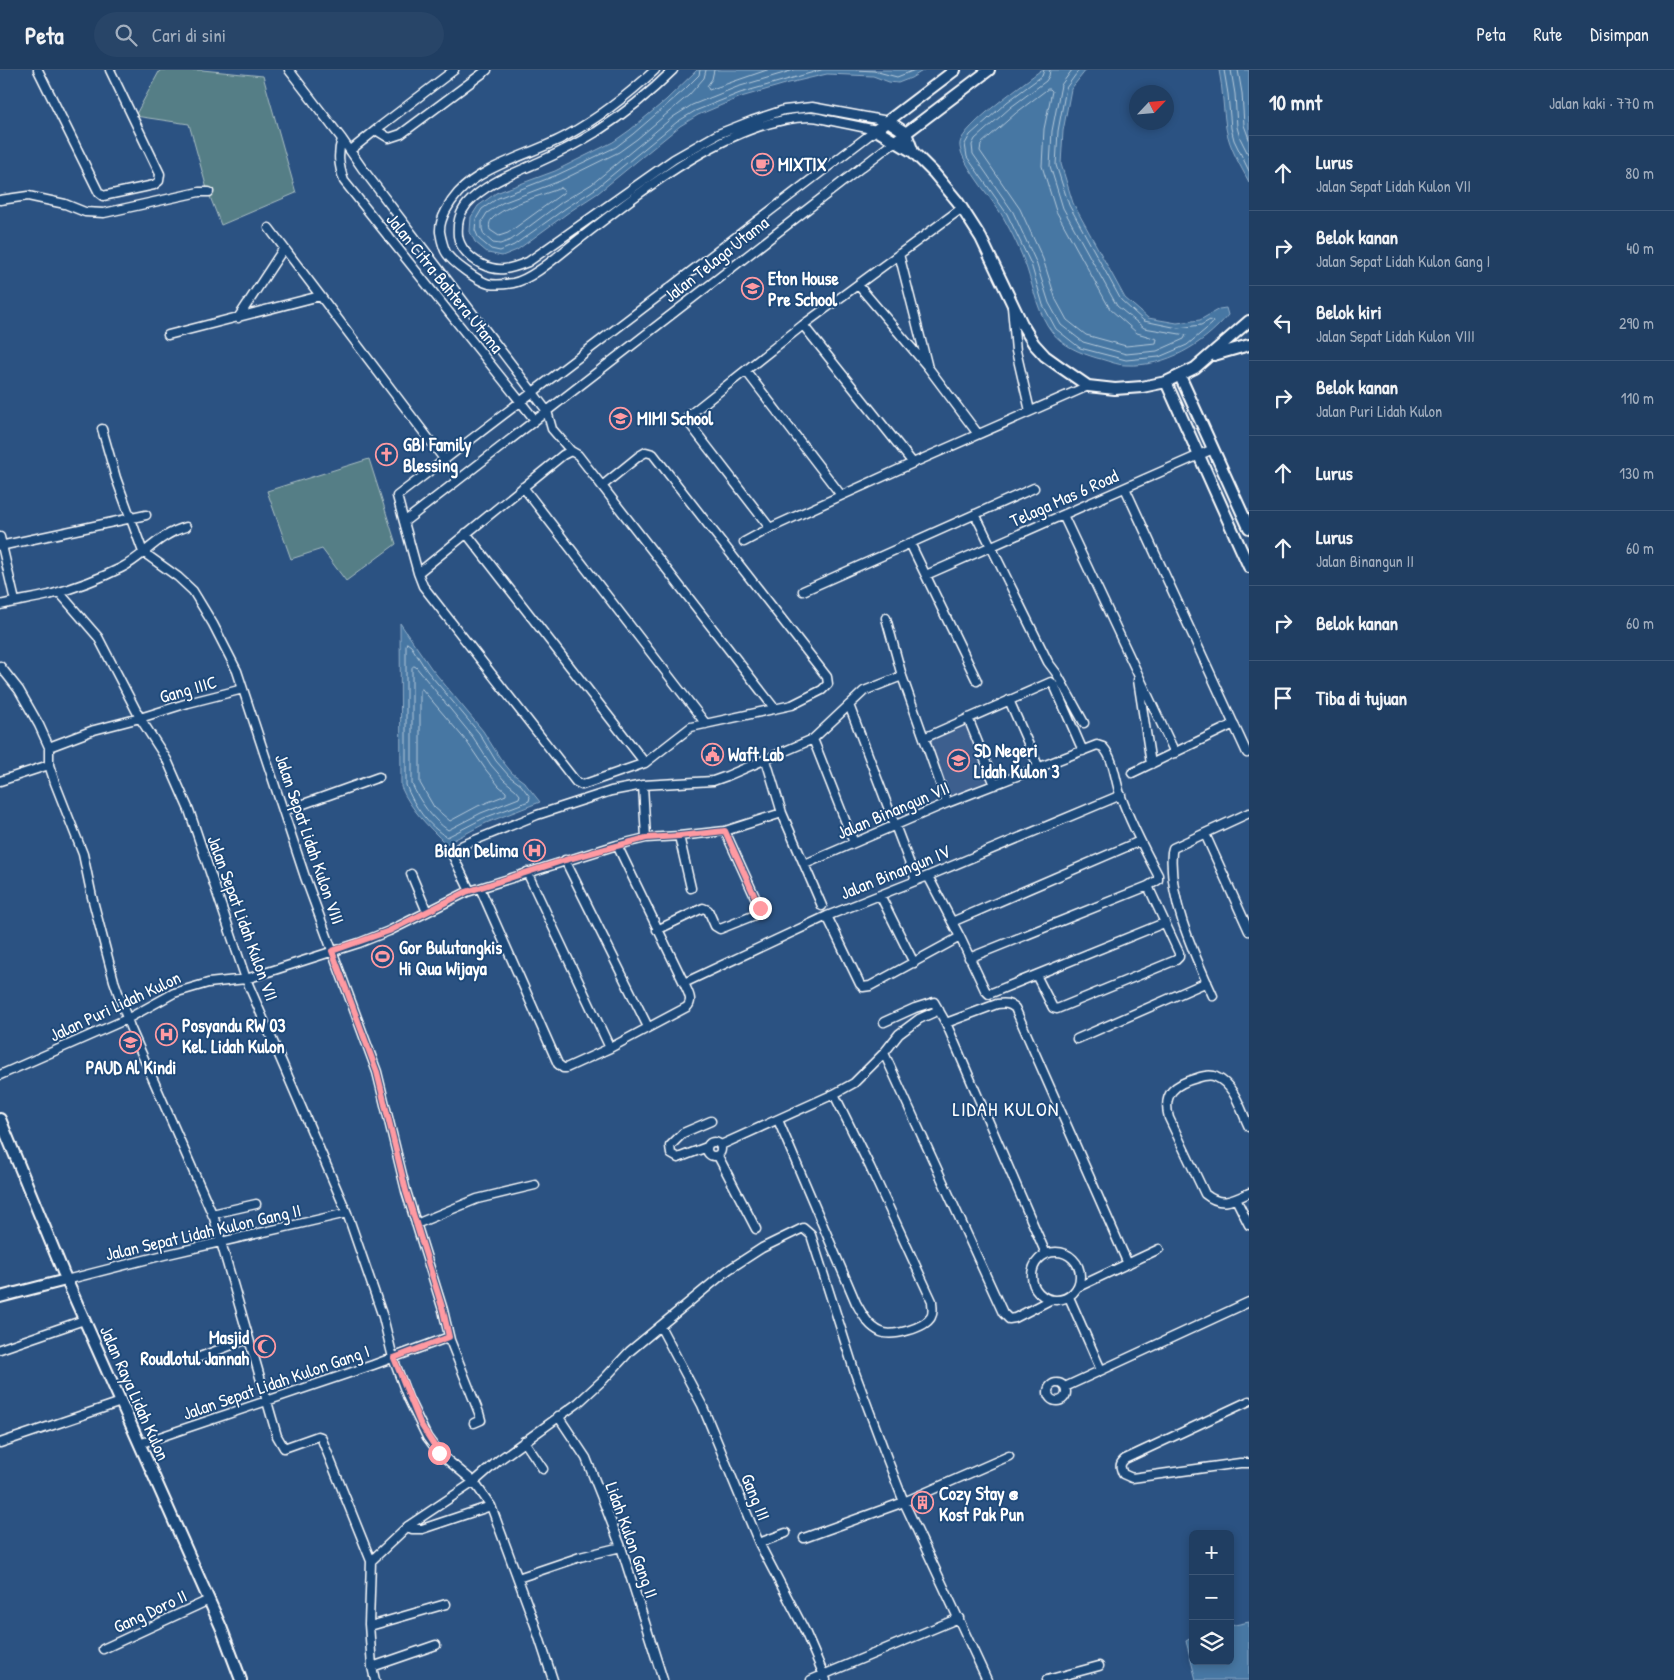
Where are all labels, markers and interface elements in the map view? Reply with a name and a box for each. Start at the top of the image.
search box [94,12,444,57]
text: Peta [25,19,64,51]
icon: search [112,21,140,49]
text: Cari di sini [152,22,226,48]
text: Peta [1477,22,1506,47]
text: Rute [1534,22,1562,47]
text: Disimpan [1590,22,1649,47]
north arrow [1129,85,1174,130]
text: 10 mnt [1269,88,1322,117]
text: Jalan kaki · 770 m [1549,92,1654,114]
text: Lurus [1316,149,1353,175]
cafe icon: MIXTIX [750,152,774,176]
place label: MIXTIX [778,152,827,177]
icon: ahead [1269,159,1297,187]
text: 80 m [1625,162,1654,184]
text: Jalan Sepat Lidah Kulon VII [1316,175,1471,197]
street label: Jalan Citra Bahtera Utama [381,208,509,358]
street label: Jalan Telaga Utama [658,210,774,308]
text: Belok kanan [1316,224,1398,250]
icon: right [1269,234,1297,262]
text: 40 m [1626,237,1654,259]
text: Jalan Sepat Lidah Kulon Gang I [1316,250,1490,272]
place label: Eton House Pre School [768,266,839,312]
school or university icon: Eton House Pre School [740,276,764,300]
text: Belok kiri [1316,299,1382,325]
icon: left [1269,309,1297,337]
text: 290 m [1619,312,1654,334]
text: Jalan Sepat Lidah Kulon VIII [1316,325,1475,347]
text: Belok kanan [1316,374,1398,400]
icon: right [1269,384,1297,412]
text: 110 m [1621,387,1654,409]
text: Jalan Puri Lidah Kulon [1316,400,1442,422]
school or university icon: MIMI School [609,406,633,430]
place label: MIMI School [637,406,714,431]
place label: GBI Family Blessing [403,432,472,479]
church icon: GBI Family Blessing [375,442,399,466]
icon: ahead [1269,459,1297,487]
text: Lurus [1316,460,1353,486]
text: 130 m [1619,462,1654,484]
street label: Telaga Mas 6 Road [1006,463,1122,533]
text: Lurus [1316,524,1353,550]
icon: ahead [1269,534,1297,562]
text: 60 m [1626,537,1654,559]
text: Jalan Binangun II [1316,550,1414,572]
icon: right [1269,609,1297,637]
text: Belok kanan [1316,610,1398,636]
text: 60 m [1626,612,1654,634]
street label: Gang IIIC [156,669,220,709]
icon: arrive [1269,684,1297,712]
text: Tiba di tujuan [1316,685,1407,711]
place label: SD Negeri Lidah Kulon 3 [974,738,1060,784]
public building icon: Waft Lab [700,742,724,766]
place label: Waft Lab [728,742,785,767]
school or university icon: SD Negeri Lidah Kulon 3 [946,748,970,772]
street label: Jalan Sepat Lidah Kulon VIII [269,750,351,928]
street label: Jalan Binangun VII [833,775,953,845]
street label: Jalan Sepat Lidah Kulon VII [201,832,285,1004]
place label: Bidan Delima [435,838,519,863]
hospital icon: Bidan Delima [522,838,546,862]
street label: Jalan Binangun IV [836,838,954,905]
route end [749,897,772,920]
place label: Gor Bulutangkis Hi Qua Wijaya [399,935,502,982]
sports icon: Gor Bulutangkis Hi Qua Wijaya [371,945,395,969]
street label: Jalan Puri Lidah Kulon [45,965,185,1047]
place label: Posyandu RW 03 Kel. Lidah Kulon [182,1013,286,1059]
hospital icon: Posyandu RW 03 Kel. Lidah Kulon [154,1023,178,1047]
school or university icon: PAUD Al Kindi [119,1030,143,1054]
place label: PAUD Al Kindi [86,1055,176,1080]
district label: LIDAH KULON [952,1095,1060,1122]
street label: Jalan Sepat Lidah Kulon Gang II [103,1197,303,1267]
street label: Jalan Raya Lidah Kulon [94,1322,176,1464]
place label: Masjid Roudlotul Jannah [140,1325,249,1371]
mosque icon: Masjid Roudlotul Jannah [253,1335,277,1359]
street label: Jalan Sepat Lidah Kulon Gang I [179,1338,373,1426]
route start [428,1442,451,1465]
street label: Gang III [735,1470,777,1524]
street label: Lidah Kulon Gang II [599,1478,665,1602]
place label: Cozy Stay @ Kost Pak Pun [939,1481,1024,1527]
building icon: Cozy Stay @ Kost Pak Pun [911,1491,935,1515]
map controls [1189,1530,1234,1665]
button: + [1189,1530,1234,1575]
button: − [1189,1575,1234,1620]
street label: Gang Doro II [109,1583,191,1639]
button: layers [1189,1620,1234,1665]

